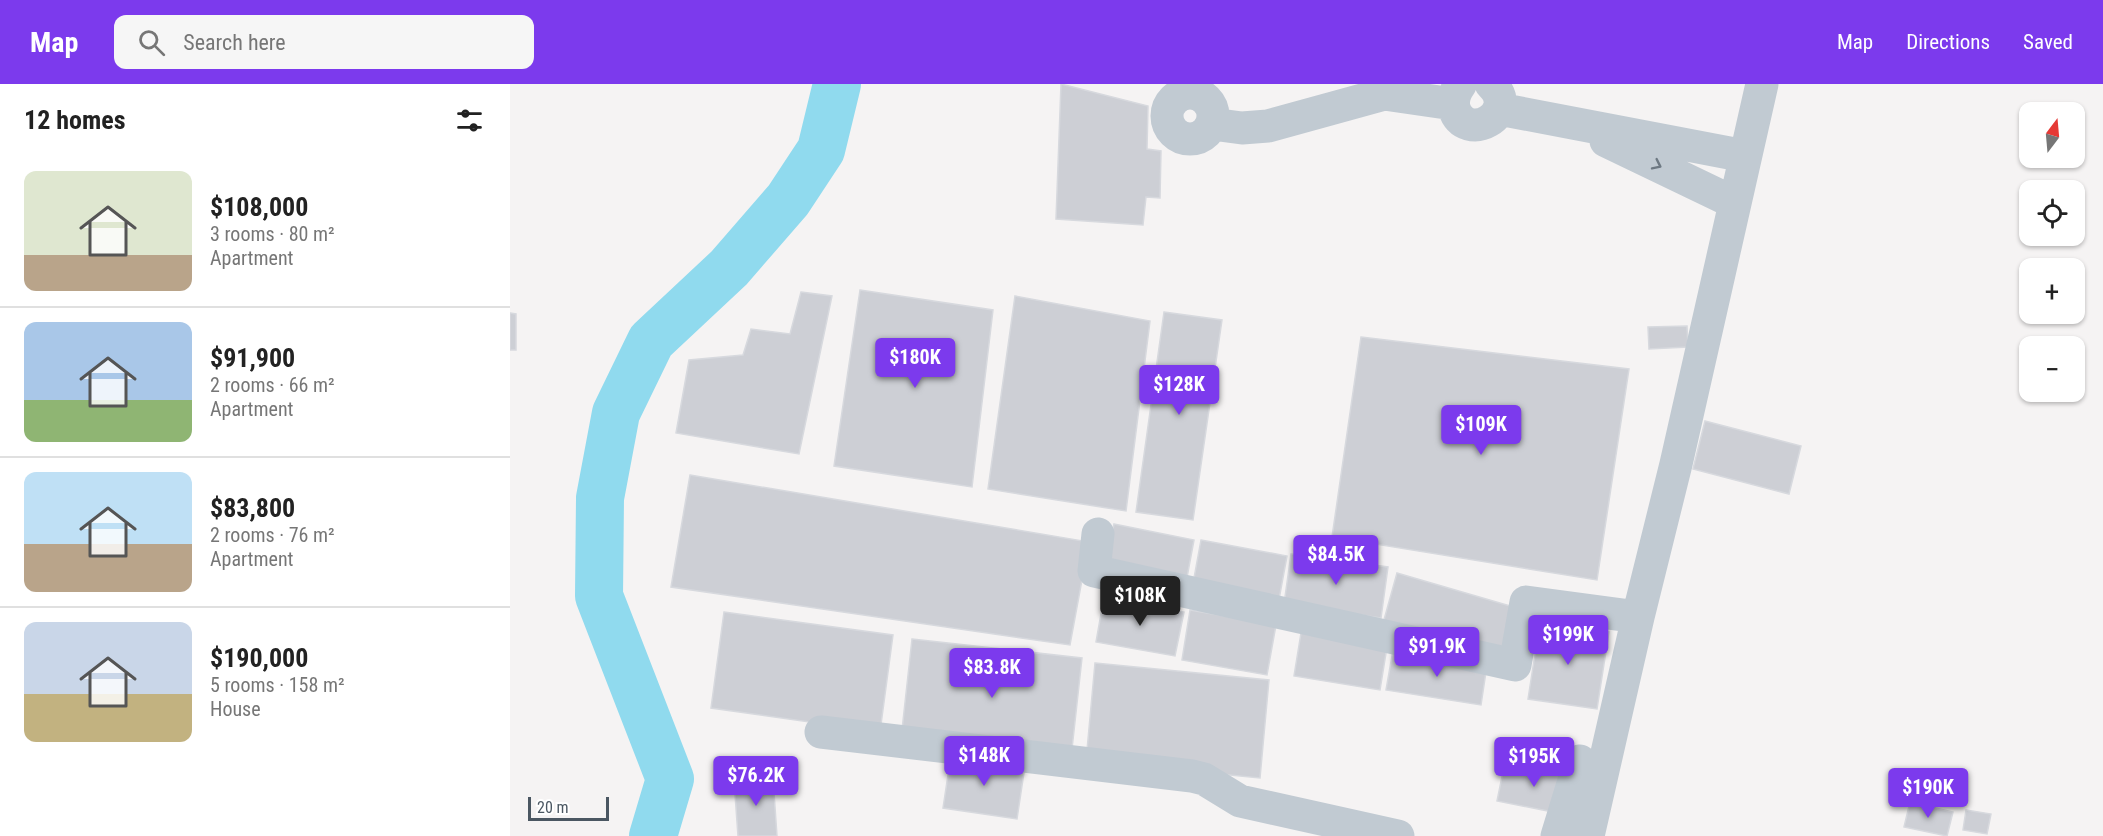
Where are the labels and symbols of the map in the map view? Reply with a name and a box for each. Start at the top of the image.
north arrow [2019,102,2085,168]
one-way arrow [1651,158,1662,170]
pin: $180K [873,338,957,389]
pin: $128K [1137,365,1221,416]
pin: $109K [1439,405,1523,456]
pin: $84.5K [1287,535,1385,586]
pin: $108K [1098,576,1182,627]
pin: $199K [1526,615,1610,666]
pin: $91.9K [1388,627,1486,678]
pin: $83.8K [943,648,1041,699]
pin: $148K [942,736,1026,787]
pin: $195K [1492,737,1576,788]
pin: $76.2K [707,756,805,807]
pin: $190K [1886,768,1970,819]
scale bar [528,794,609,822]

